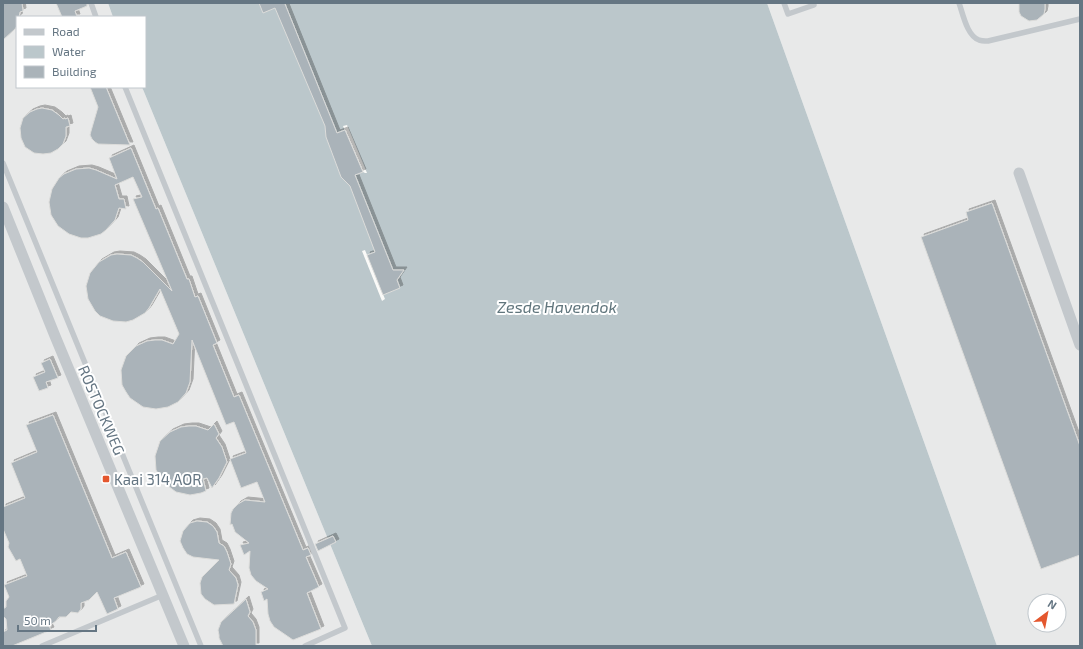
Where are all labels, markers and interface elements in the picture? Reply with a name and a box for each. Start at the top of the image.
legend [16,16,146,88]
text: Road [52,24,80,38]
text: Water [52,44,86,58]
text: Building [52,64,97,78]
water label: Zesde Havendok [497,297,617,316]
street label: ROSTOCKWEG [75,362,129,458]
place label: Kaai 314 AOR [114,470,201,488]
marker: Kaai 314 AOR [101,474,111,484]
north arrow [1027,593,1067,633]
text: N [1046,596,1059,612]
scale bar [18,607,96,633]
text: 50 m [24,613,51,627]

